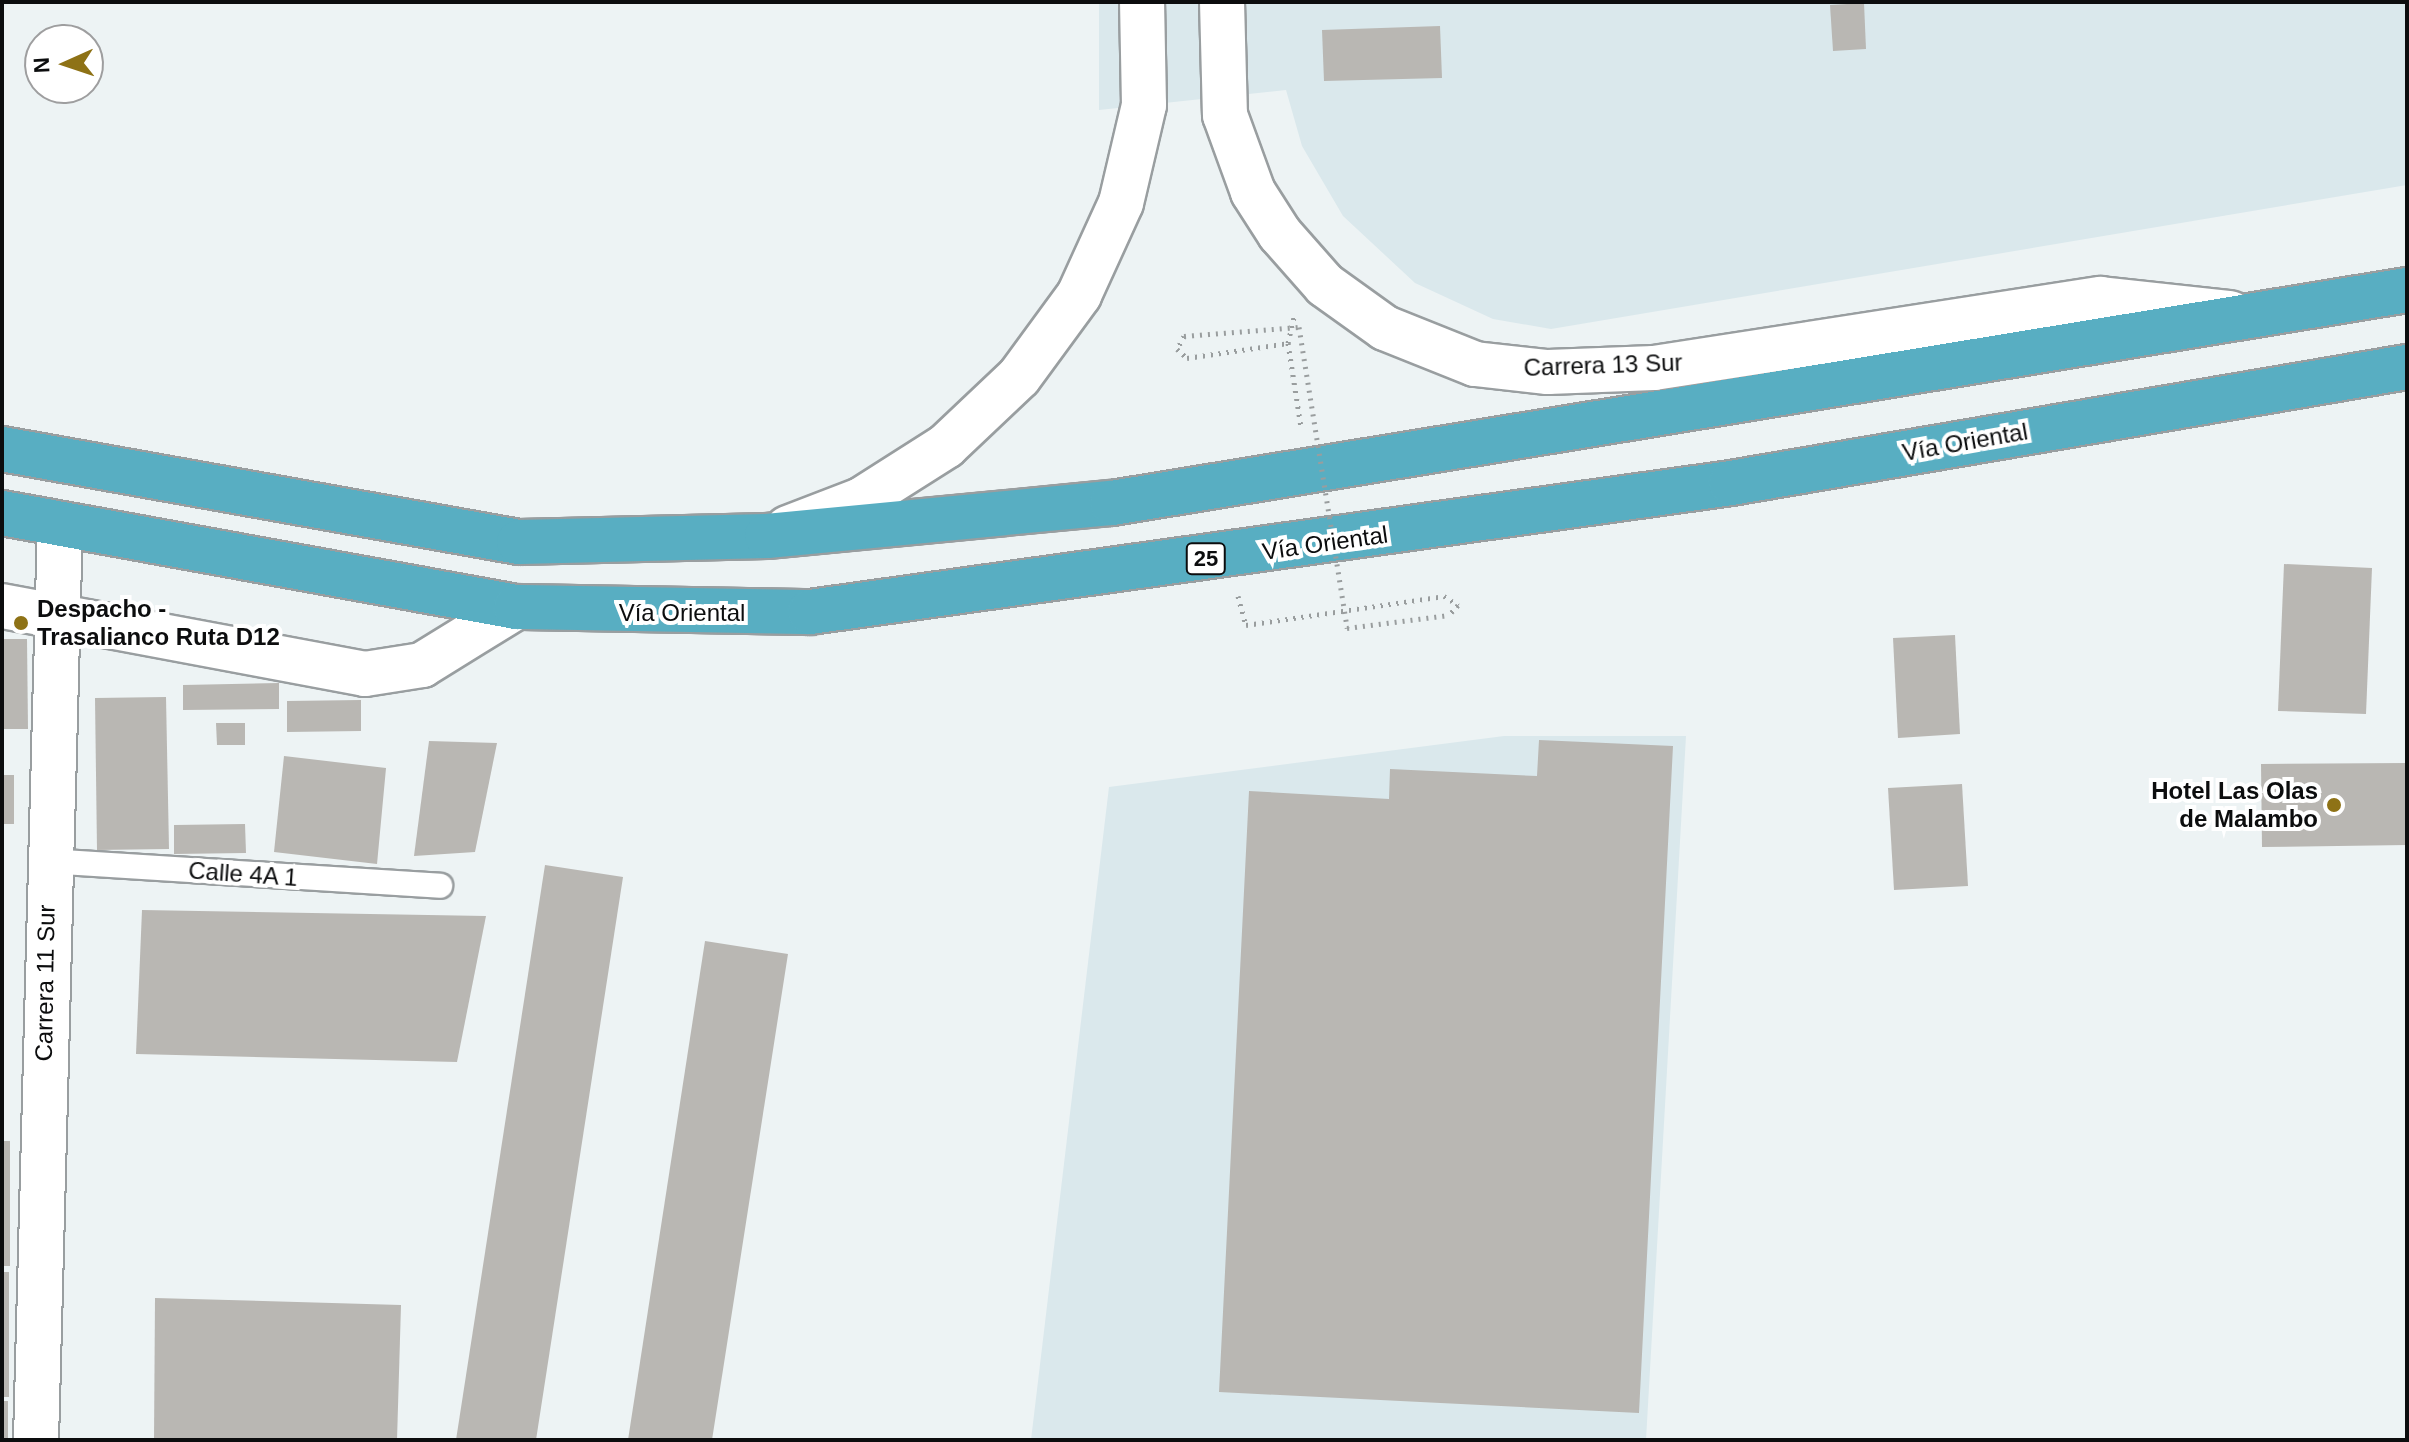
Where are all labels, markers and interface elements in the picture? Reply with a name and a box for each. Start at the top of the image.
north arrow [24,24,104,104]
text: N [29,57,54,74]
street label: Carrera 13 Sur [1523,348,1683,382]
street label: Vía Oriental [1900,417,2030,467]
street label: Vía Oriental [1260,520,1390,566]
road number: 25 [1184,541,1228,577]
place label: Despacho - Trasalianco Ruta D12 [37,595,280,651]
street label: Vía Oriental [619,599,745,627]
marker: Despacho - Trasalianco Ruta D12 [12,614,30,632]
place label: Hotel Las Olas de Malambo [2151,777,2318,833]
marker: Hotel Las Olas de Malambo [2325,796,2343,814]
street label: Calle 4A 1 [187,856,299,892]
street label: Carrera 11 Sur [29,904,61,1062]

